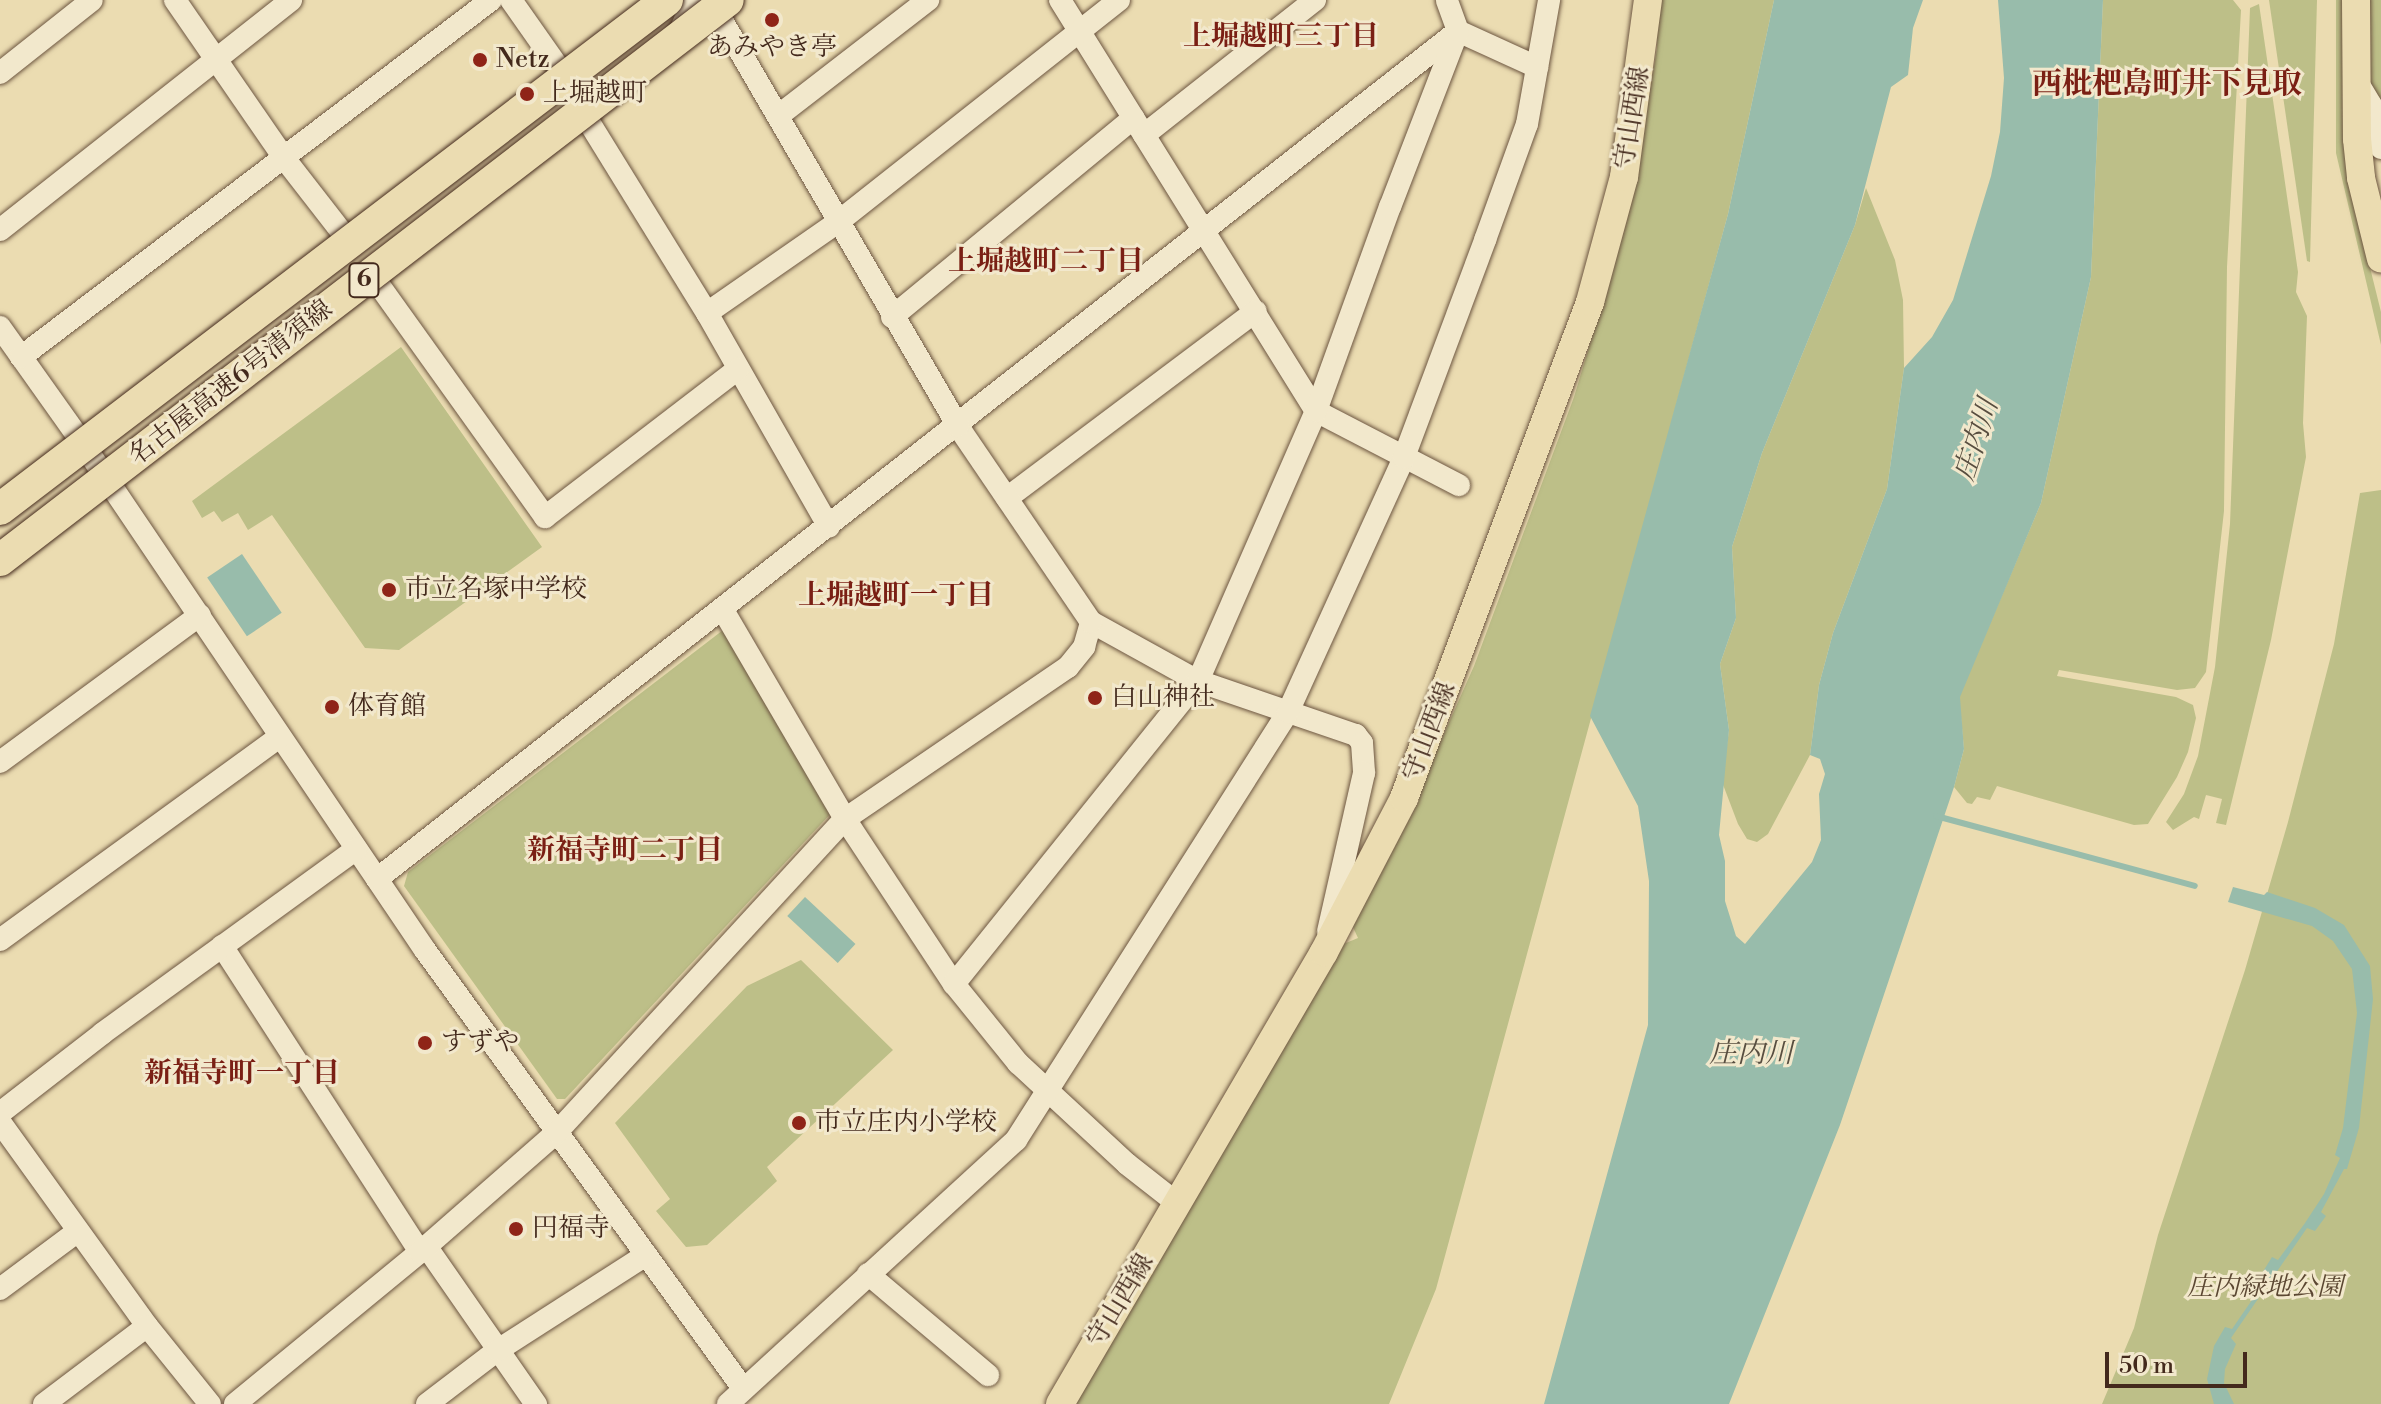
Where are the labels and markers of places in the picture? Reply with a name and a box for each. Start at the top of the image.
marker: あみやき亭 [763,11,781,29]
place label: あみやき亭 [707,32,837,64]
place label: Netz [496,44,550,76]
marker: Netz [471,51,489,69]
place label: 上堀越町 [543,78,647,110]
marker: 上堀越町 [518,85,536,103]
place label: 市立名塚中学校 [405,574,587,606]
marker: 市立名塚中学校 [380,581,398,599]
place label: 白山神社 [1111,682,1215,714]
marker: 白山神社 [1086,689,1104,707]
place label: 体育館 [348,691,426,723]
marker: 体育館 [323,698,341,716]
place label: すずや [441,1027,519,1059]
marker: すずや [416,1034,434,1052]
place label: 市立庄内小学校 [815,1107,997,1139]
marker: 市立庄内小学校 [790,1114,808,1132]
place label: 円福寺 [532,1213,610,1245]
marker: 円福寺 [507,1220,525,1238]

